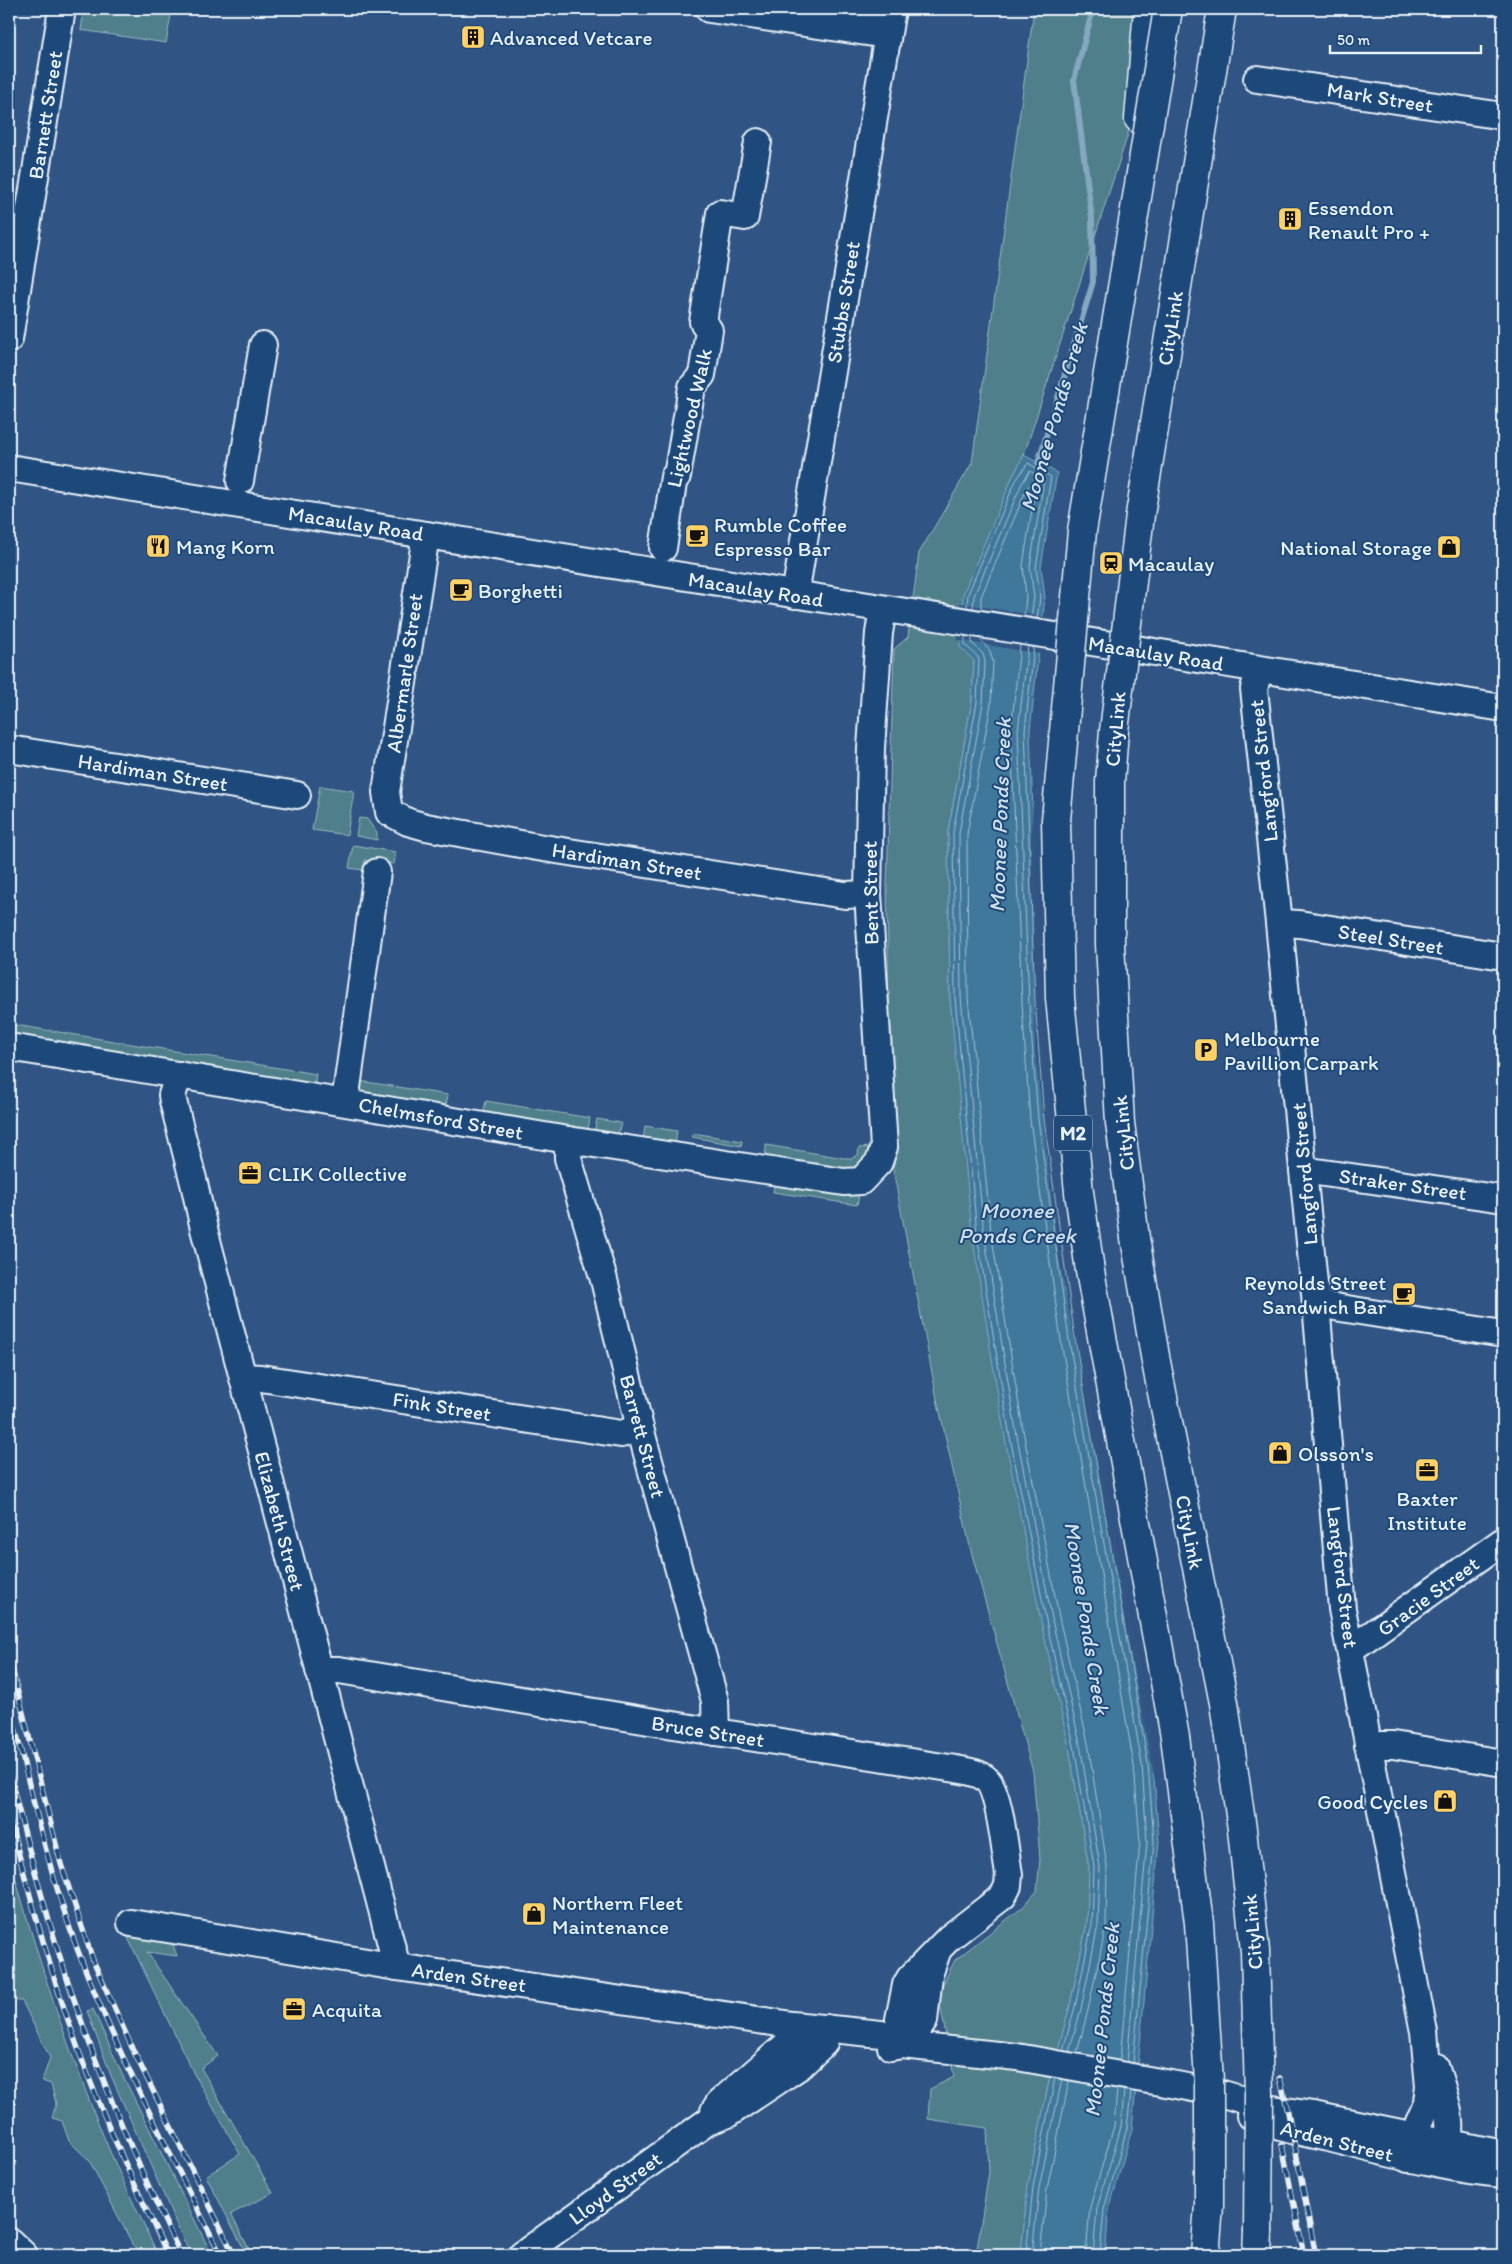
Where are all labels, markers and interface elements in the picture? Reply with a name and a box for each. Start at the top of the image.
scale bar [1330,22,1481,54]
building icon: Advanced Vetcare [460,24,486,50]
place label: Advanced Vetcare [490,25,652,50]
text: 50 m [1337,31,1370,49]
street label: Barnett Street [23,49,68,181]
street label: Mark Street [1325,76,1435,118]
place label: Essendon Renault Pro + [1308,195,1430,244]
building icon: Essendon Renault Pro + [1277,206,1303,232]
street label: Stubbs Street [821,239,865,365]
street label: CityLink [1152,289,1188,367]
water label: Moonee Ponds Creek [1014,318,1094,515]
street label: Lightwood Walk [661,346,717,490]
street label: Macaulay Road [287,500,426,546]
place label: Rumble Coffee Espresso Bar [714,512,847,561]
cafe icon: Rumble Coffee Espresso Bar [684,523,710,549]
restaurant icon: Mang Korn [145,533,171,559]
place label: Mang Korn [176,534,275,559]
shop icon: National Storage [1436,534,1462,560]
place label: National Storage [1280,535,1432,560]
station icon: Macaulay [1098,550,1124,576]
place label: Macaulay [1128,551,1214,576]
street label: Macaulay Road [687,566,826,612]
cafe icon: Borghetti [448,577,474,603]
place label: Borghetti [478,578,563,603]
street label: Albermarle Street [380,592,428,754]
street label: Macaulay Road [1087,630,1226,676]
street label: CityLink [1099,690,1131,768]
street label: Langford Street [1243,699,1283,843]
water label: Moonee Ponds Creek [983,715,1017,913]
street label: Hardiman Street [76,748,230,796]
street label: Hardiman Street [550,837,704,885]
street label: Bent Street [857,841,883,945]
street label: Steel Street [1337,918,1446,960]
place label: Melbourne Pavillion Carpark [1224,1026,1379,1075]
parking icon: Melbourne Pavillion Carpark [1193,1037,1219,1063]
street label: Chelmsford Street [357,1091,525,1145]
street label: CityLink [1107,1094,1139,1172]
street label: Langford Street [1285,1102,1323,1246]
road number: M2 [1054,1116,1092,1150]
office icon: CLIK Collective [237,1160,263,1186]
place label: CLIK Collective [268,1161,407,1186]
street label: Straker Street [1338,1163,1468,1205]
water label: Moonee Ponds Creek [958,1197,1077,1249]
place label: Reynolds Street Sandwich Bar [1244,1270,1387,1319]
cafe icon: Reynolds Street Sandwich Bar [1391,1281,1417,1307]
street label: Barrett Street [615,1372,671,1500]
street label: Fink Street [391,1386,493,1426]
shop icon: Olsson's [1267,1440,1293,1466]
place label: Olsson's [1298,1441,1374,1466]
street label: Elizabeth Street [249,1449,311,1594]
office icon: Baxter Institute [1414,1457,1440,1483]
place label: Baxter Institute [1387,1486,1467,1535]
street label: CityLink [1171,1493,1209,1572]
street label: Langford Street [1322,1505,1364,1650]
water label: Moonee Ponds Creek [1058,1520,1116,1718]
street label: Gracie Street [1372,1551,1484,1641]
street label: Bruce Street [650,1710,766,1752]
shop icon: Good Cycles [1432,1788,1458,1814]
place label: Good Cycles [1317,1789,1428,1814]
place label: Northern Fleet Maintenance [552,1890,683,1939]
street label: CityLink [1236,1893,1268,1971]
shop icon: Northern Fleet Maintenance [521,1901,547,1927]
water label: Moonee Ponds Creek [1078,1920,1126,2118]
street label: Arden Street [410,1957,528,1997]
office icon: Acquita [281,1996,307,2022]
place label: Acquita [312,1997,382,2022]
street label: Arden Street [1278,2115,1396,2167]
street label: Lloyd Street [564,2146,666,2230]

